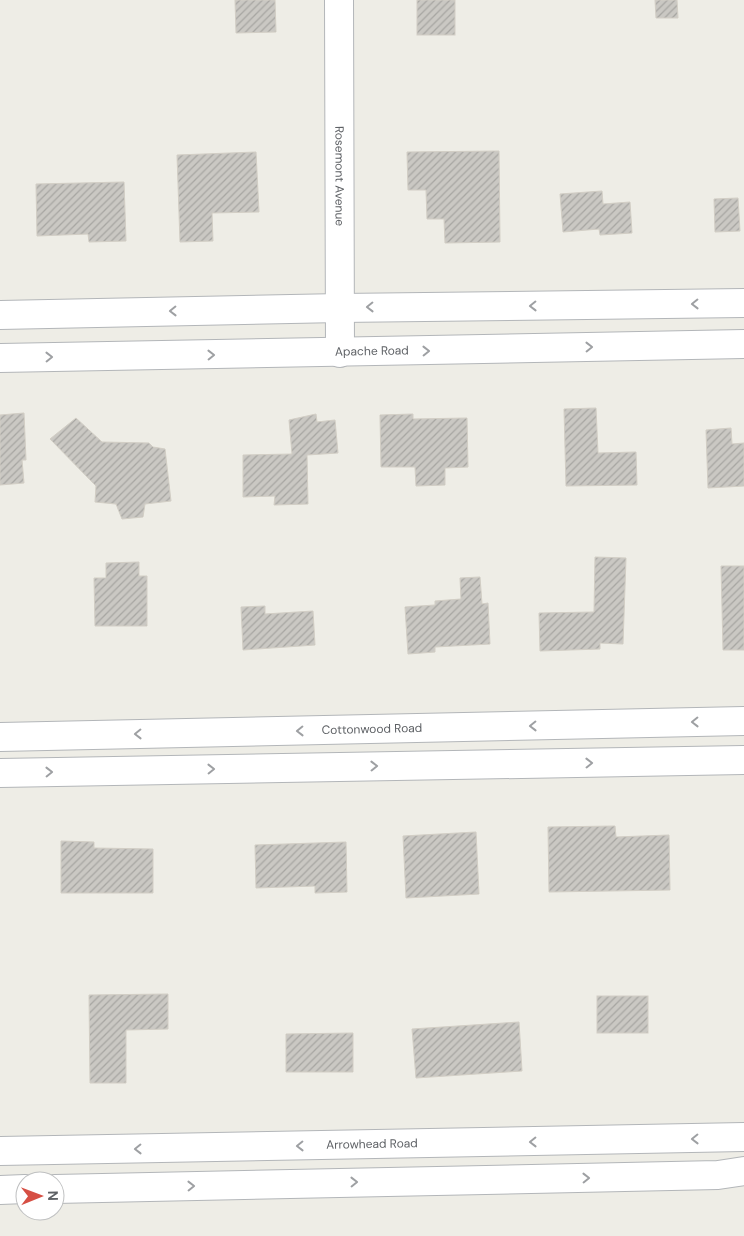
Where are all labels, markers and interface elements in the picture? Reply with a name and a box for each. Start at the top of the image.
street label: Rosemont Avenue [331,126,348,226]
one-way arrow [691,298,699,309]
one-way arrow [529,300,537,311]
one-way arrow [366,302,374,313]
one-way arrow [169,306,177,317]
street label: Apache Road [335,342,409,360]
one-way arrow [585,342,593,352]
one-way arrow [422,345,430,356]
one-way arrow [207,349,215,360]
one-way arrow [45,352,53,362]
one-way arrow [691,717,699,728]
street label: Cottonwood Road [321,720,422,738]
one-way arrow [529,721,536,731]
one-way arrow [296,725,304,736]
one-way arrow [134,729,142,739]
one-way arrow [585,757,593,768]
one-way arrow [370,761,378,772]
one-way arrow [207,764,215,775]
one-way arrow [45,767,53,777]
one-way arrow [691,1134,699,1144]
street label: Arrowhead Road [326,1135,418,1153]
one-way arrow [529,1137,536,1147]
one-way arrow [296,1141,304,1151]
one-way arrow [134,1144,142,1154]
north arrow [15,1171,65,1221]
one-way arrow [582,1172,590,1183]
one-way arrow [350,1177,358,1188]
one-way arrow [188,1181,195,1191]
text: N [44,1191,62,1201]

